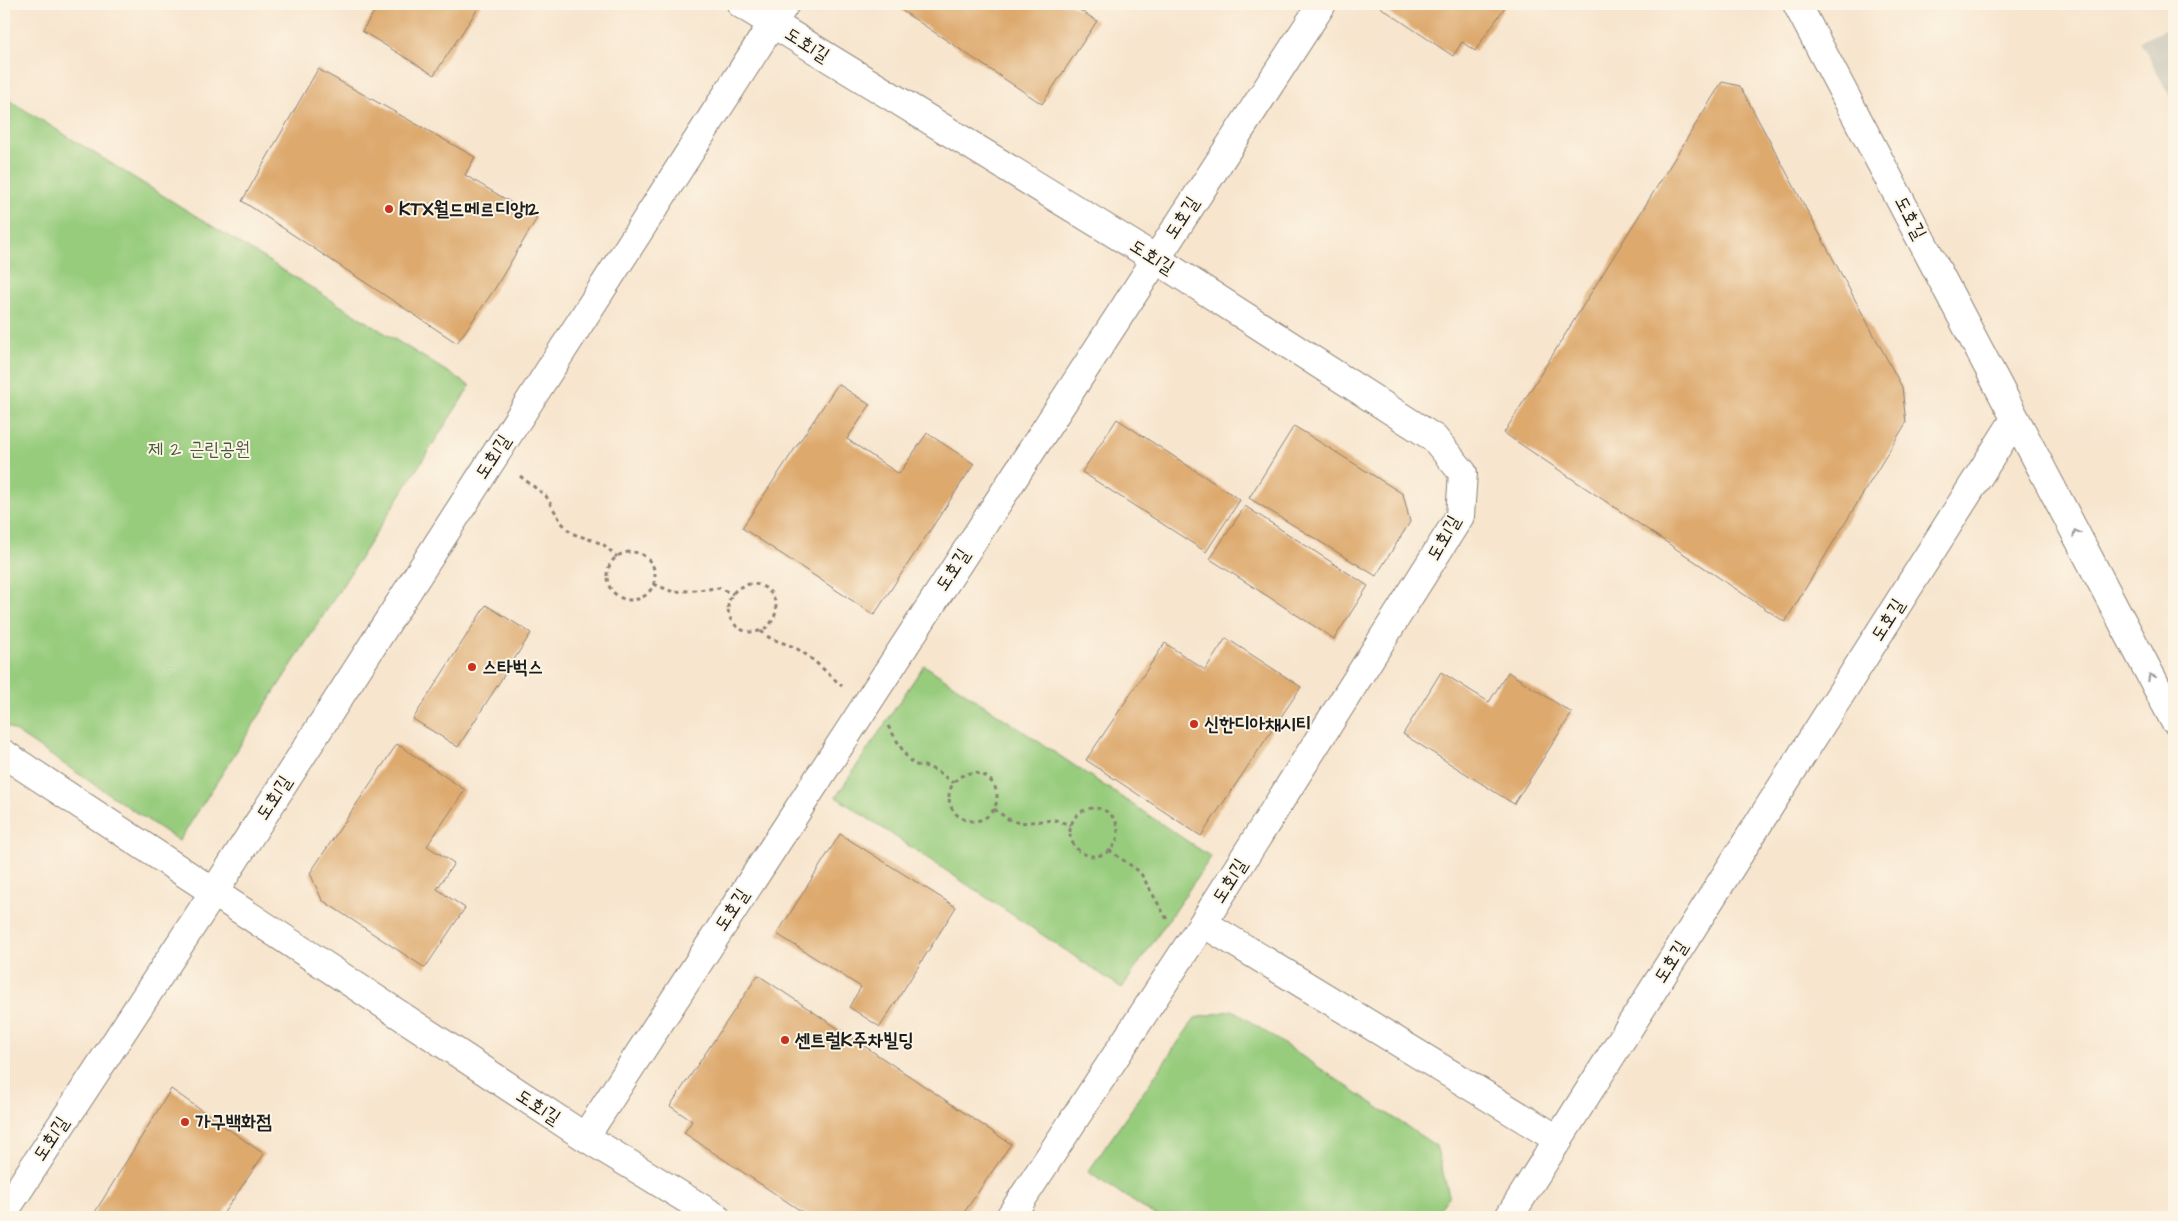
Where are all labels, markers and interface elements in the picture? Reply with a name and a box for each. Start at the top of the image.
street label: 도호1길 [779,21,835,69]
street label: 도호길 [1158,191,1206,245]
street label: 도호길 [1887,191,1933,245]
place label: KTX월드메르디앙12 [399,196,539,223]
marker: KTX월드메르디앙12 [383,203,395,215]
street label: 도호1길 [1124,233,1180,281]
street label: 도호1길 [469,429,517,485]
park label: 제 2 근린공원 [148,436,250,463]
street label: 도호1길 [1420,510,1468,566]
one-way arrow [2072,529,2082,538]
street label: 도호길 [929,543,977,597]
street label: 도호길 [1864,593,1912,647]
place label: 스타벅스 [482,654,543,681]
marker: 스타벅스 [466,661,478,673]
one-way arrow [2148,673,2158,682]
place label: 신한디아채시티 [1204,711,1311,738]
marker: 신한디아채시티 [1188,718,1200,730]
street label: 도호1길 [250,770,298,826]
street label: 도호1길 [1206,853,1254,909]
street label: 도호길 [708,883,756,937]
street label: 도호길 [1647,935,1695,989]
place label: 센트럴K주차빌딩 [794,1027,914,1054]
marker: 센트럴K주차빌딩 [779,1034,791,1046]
street label: 도호1길 [510,1083,566,1131]
place label: 가구백화점 [195,1109,272,1136]
street label: 도호1길 [27,1111,75,1167]
marker: 가구백화점 [179,1116,191,1128]

